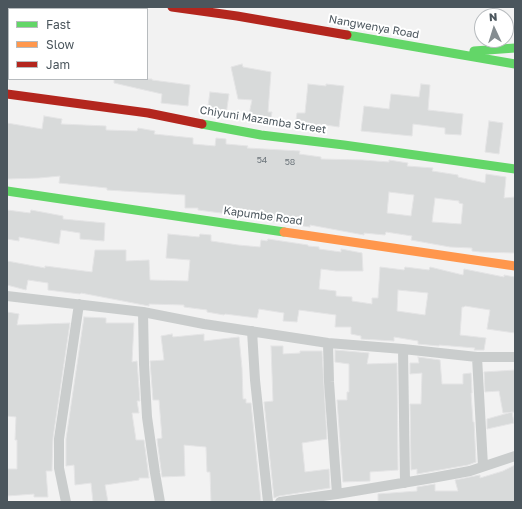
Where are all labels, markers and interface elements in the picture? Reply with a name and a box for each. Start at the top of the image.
legend [8,8,148,80]
north arrow [474,8,514,48]
text: N [489,10,498,23]
street label: Nangwenya Road [328,13,420,41]
text: Fast [46,17,71,32]
text: Slow [46,37,74,52]
text: Jam [46,57,70,72]
street label: Chiyuni Mazamba Street [199,103,327,137]
house number: 54 [257,155,267,165]
house number: 58 [285,157,295,167]
street label: Kapumbe Road [223,204,303,228]

